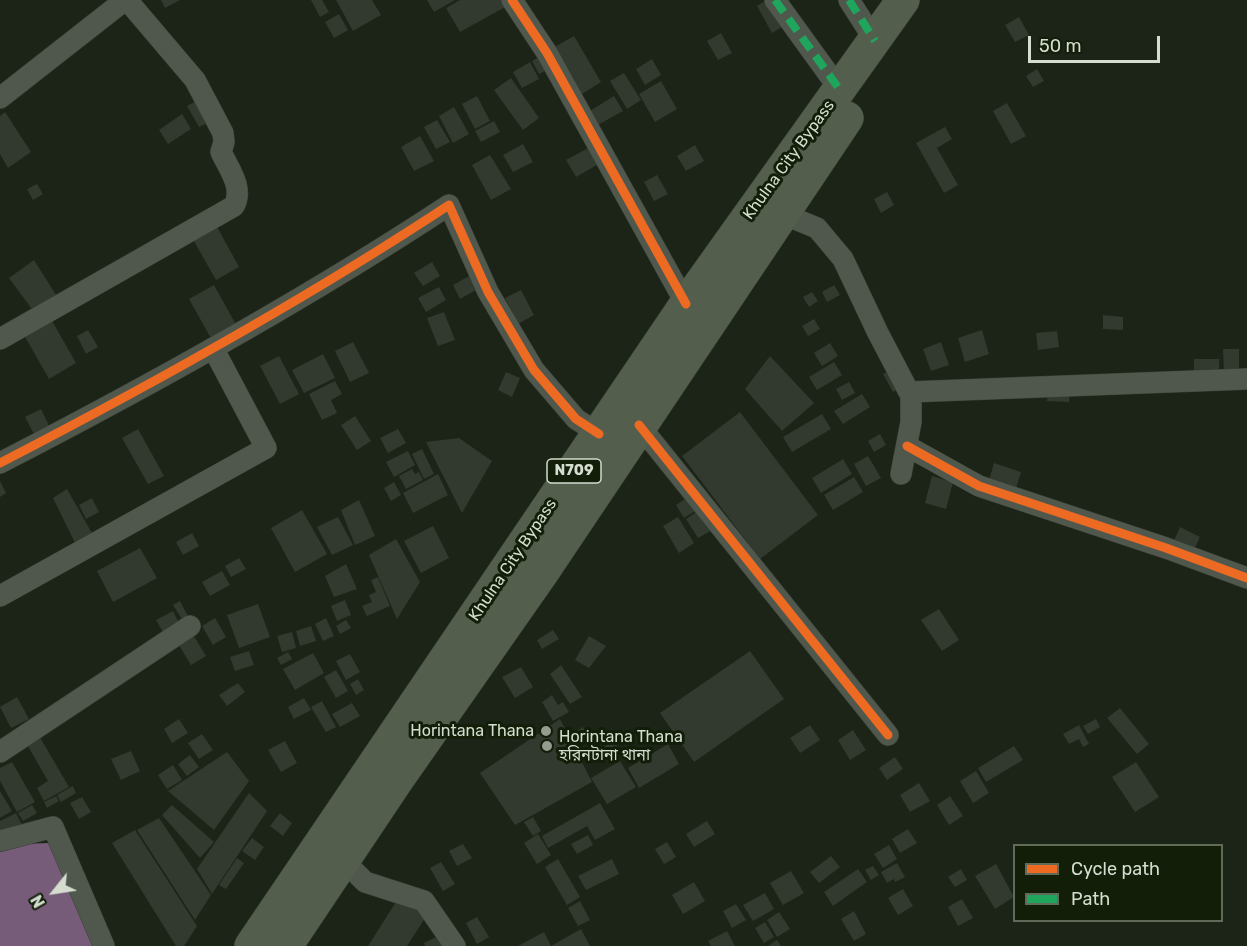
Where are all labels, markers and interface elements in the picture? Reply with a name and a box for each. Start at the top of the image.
scale bar [1031,24,1163,62]
text: 50 m [1039,35,1082,57]
street label: Khulna City Bypass [739,96,839,224]
road number: N709 [547,459,601,483]
street label: Khulna City Bypass [465,495,561,625]
place label: Horintana Thana [410,721,534,741]
marker: Horintana Thana [539,724,553,738]
place label: Horintana Thana হরিনটানা থানা [559,727,683,765]
marker: Horintana Thana হরিনটানা থানা [540,739,554,753]
legend [1013,844,1223,922]
text: Cycle path [1071,858,1160,880]
north arrow [24,862,84,922]
text: Path [1071,888,1110,910]
text: N [27,892,49,911]

